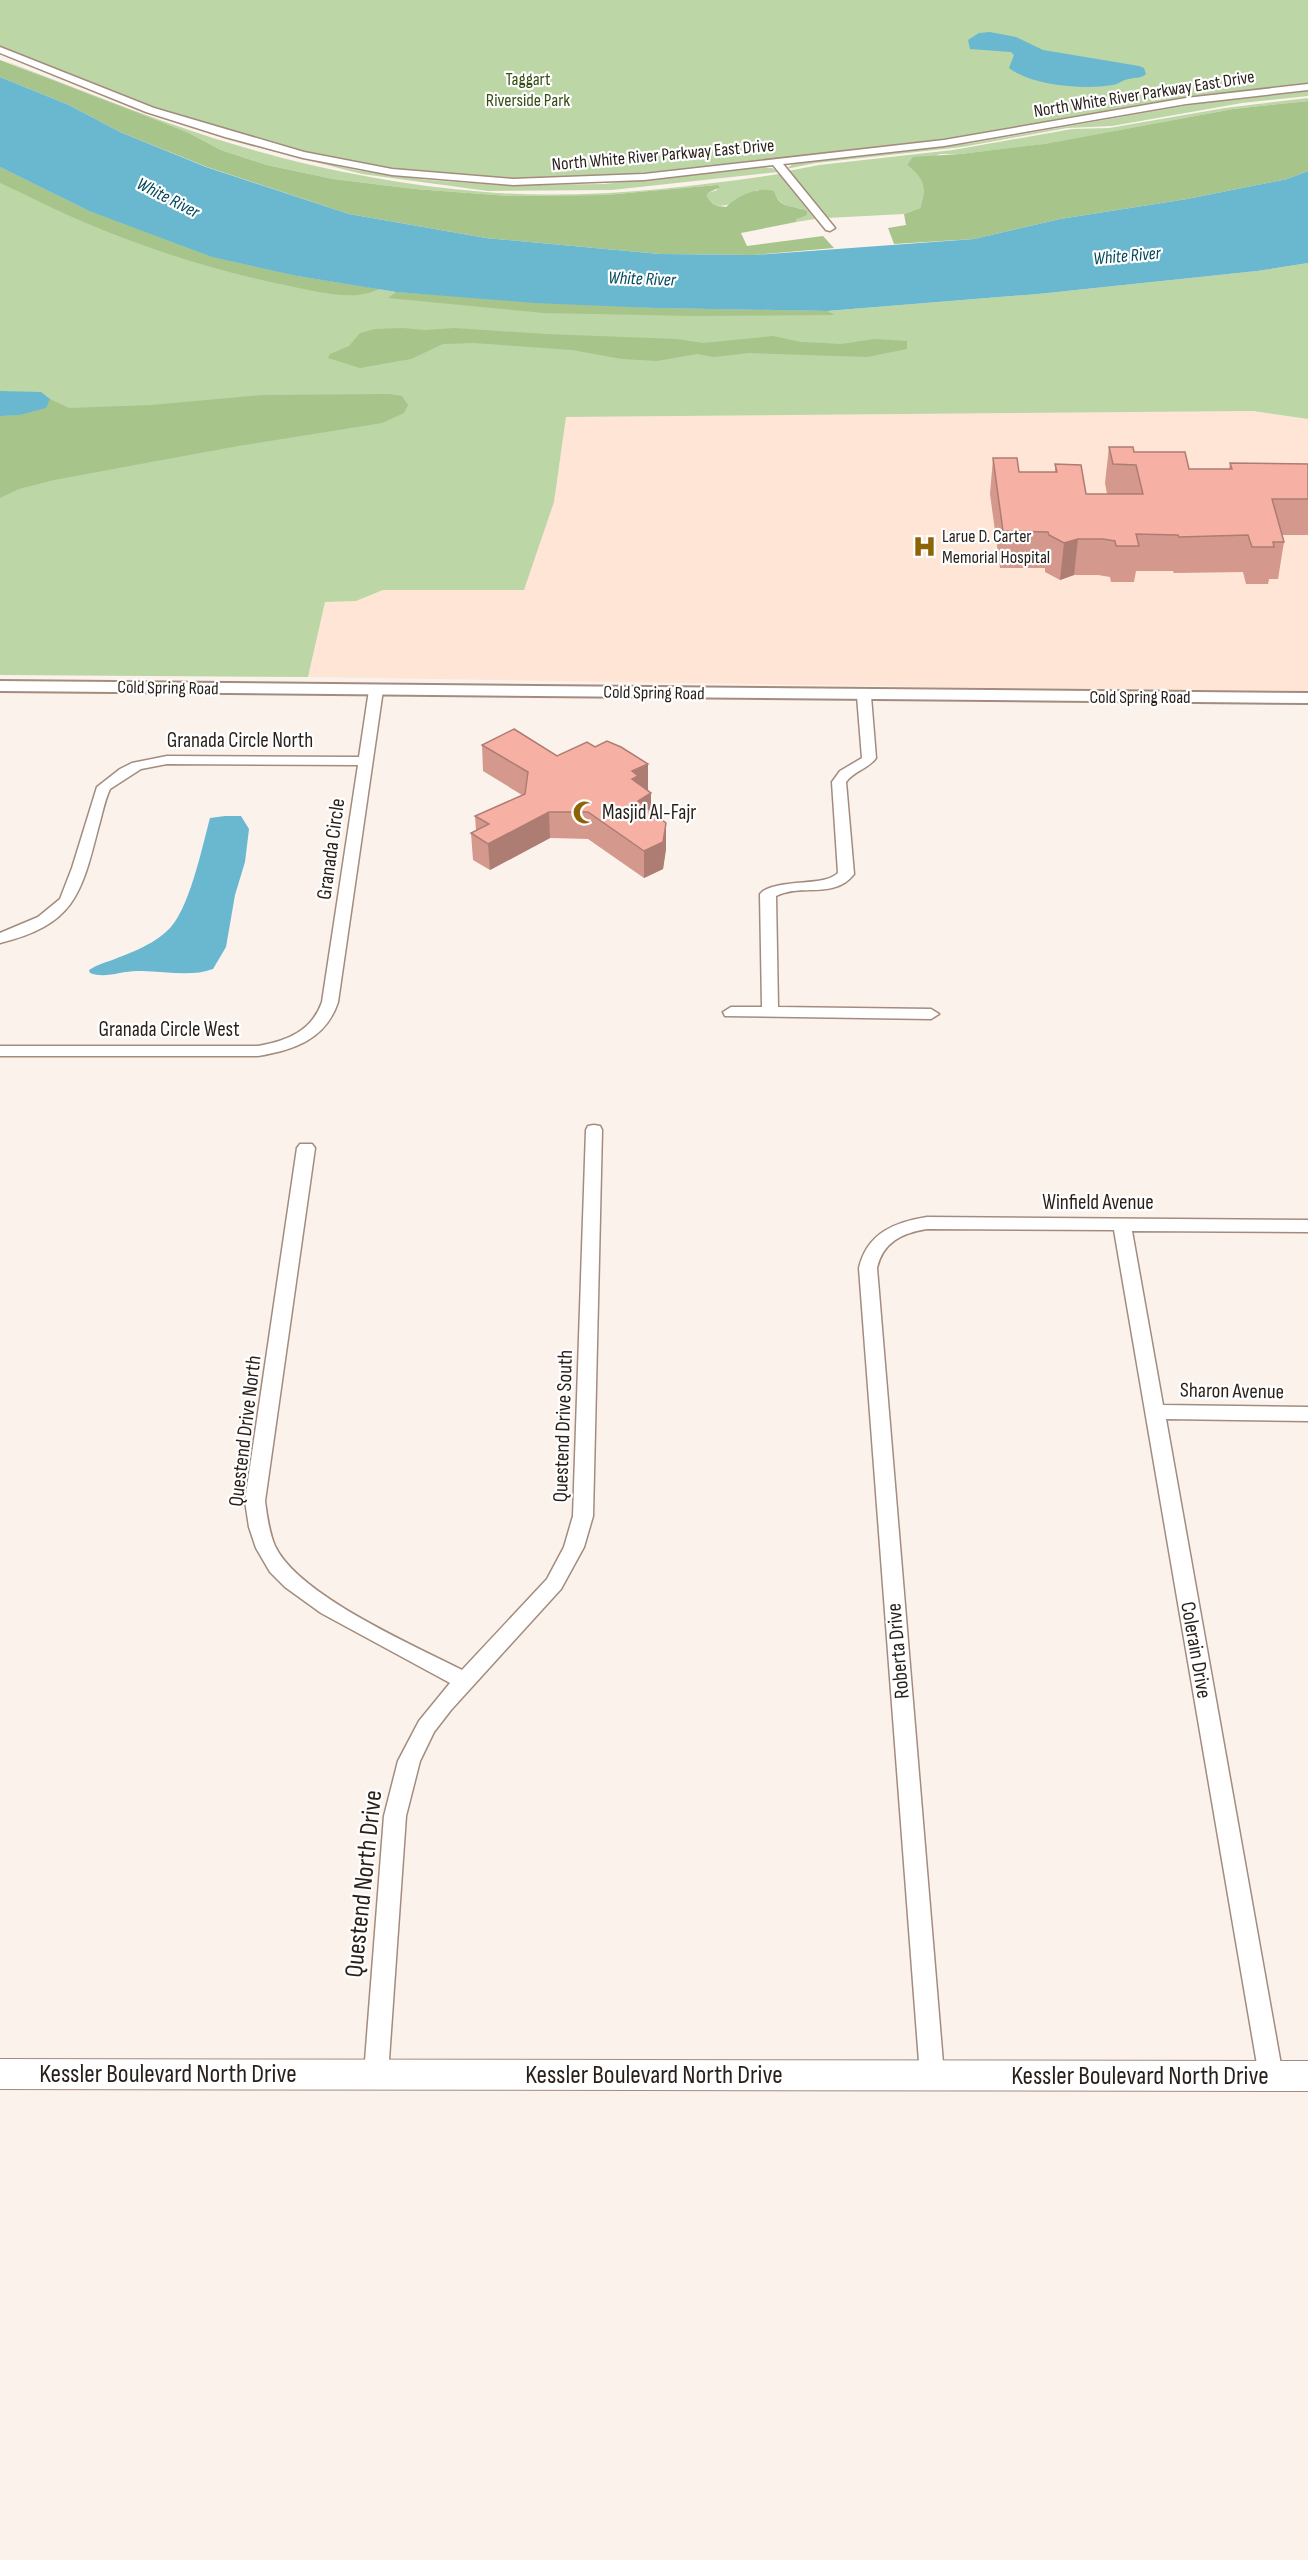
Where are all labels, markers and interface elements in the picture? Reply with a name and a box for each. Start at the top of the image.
street label: North White River Parkway East Drive [1032,66,1256,122]
park label: Taggart Riverside Park [486,69,570,111]
street label: North White River Parkway East Drive [551,135,775,175]
water label: White River [133,173,204,223]
water label: White River [1092,243,1162,269]
water label: White River [608,267,677,291]
place label: Larue D. Carter Memorial Hospital [942,526,1050,568]
hospital icon: Larue D. Carter Memorial Hospital [911,533,937,559]
street label: Cold Spring Road [117,677,219,699]
street label: Cold Spring Road [603,682,705,704]
street label: Cold Spring Road [1089,687,1191,708]
street label: Granada Circle North [167,728,313,753]
street label: Granada Circle [312,797,350,901]
mosque icon: Masjid Al-Fajr [571,799,597,825]
place label: Masjid Al-Fajr [602,800,696,825]
street label: Granada Circle West [98,1017,240,1042]
street label: Winfield Avenue [1042,1190,1154,1215]
street label: Questend Drive South [548,1349,578,1503]
street label: Questend Drive North [223,1354,267,1508]
street label: Sharon Avenue [1180,1378,1284,1404]
street label: Colerain Drive [1175,1600,1217,1700]
street label: Roberta Drive [881,1602,915,1700]
street label: Questend North Drive [339,1789,389,1979]
street label: Kessler Boulevard North Drive [39,2059,297,2090]
street label: Kessler Boulevard North Drive [525,2060,783,2091]
street label: Kessler Boulevard North Drive [1011,2061,1269,2092]

